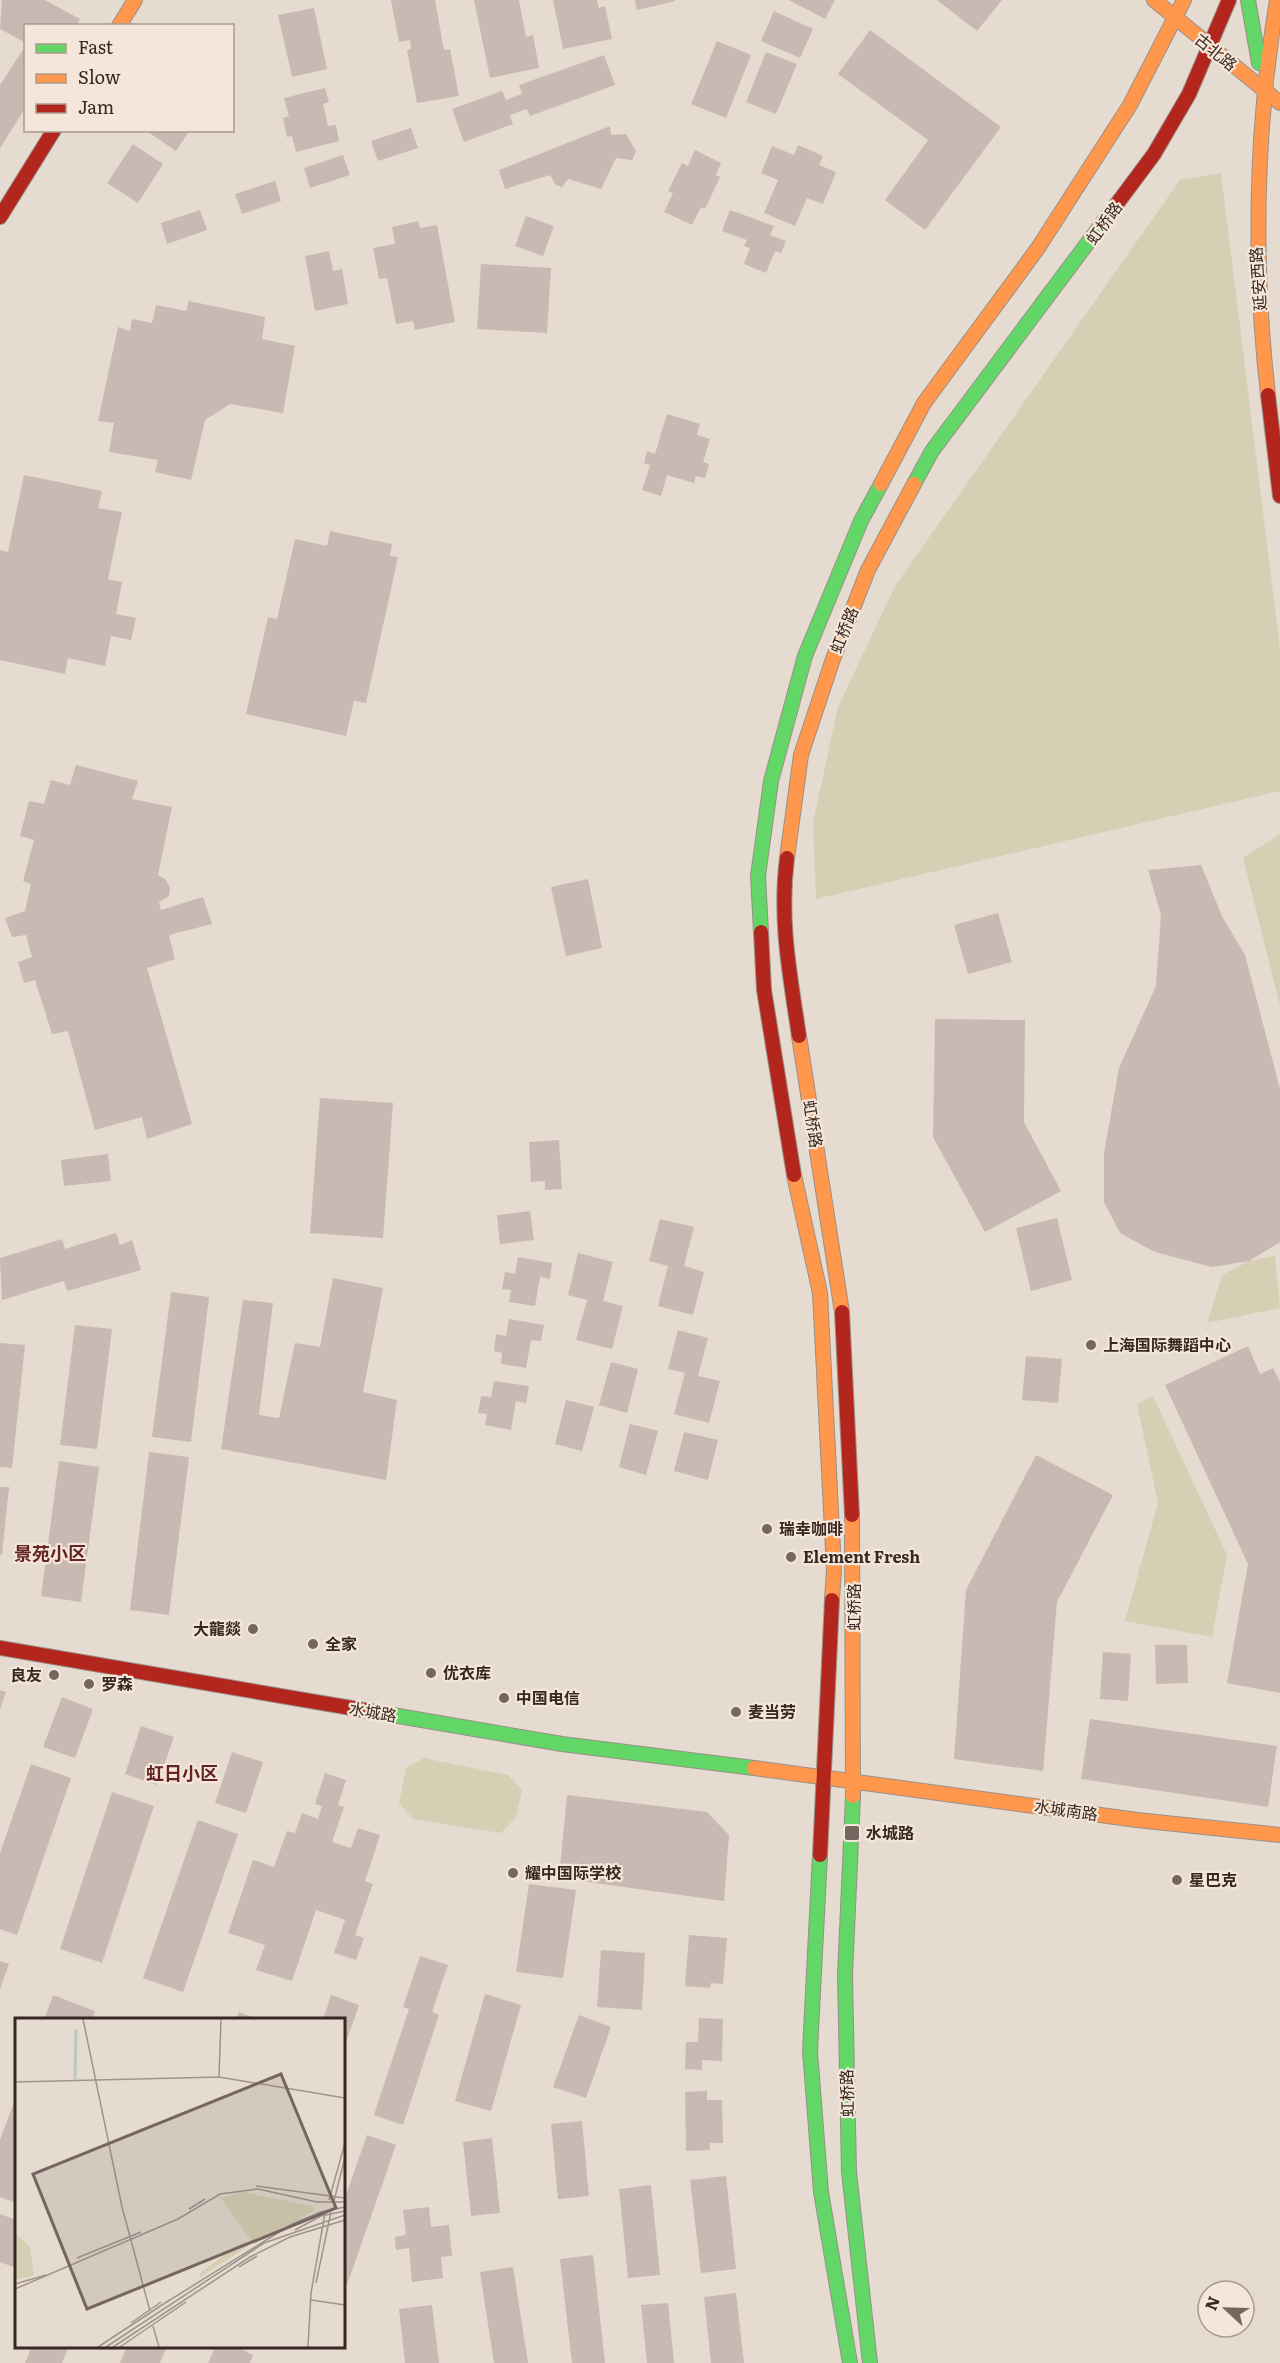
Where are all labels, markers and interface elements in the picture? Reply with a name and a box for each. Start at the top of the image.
legend [24,24,234,132]
street label: 古北路 [1190,27,1243,76]
text: Fast [78,33,114,60]
text: Slow [78,63,121,90]
text: Jam [78,93,114,120]
street label: 虹桥路 [1079,196,1127,249]
street label: 延安西路 [1243,246,1271,312]
street label: 虹桥路 [823,603,863,656]
street label: 虹桥路 [798,1098,830,1149]
place label: 上海国际舞蹈中心 [1103,1332,1231,1356]
marker: 上海国际舞蹈中心 [1084,1338,1098,1352]
place label: 瑞幸咖啡 [779,1516,843,1540]
marker: 瑞幸咖啡 [760,1522,774,1536]
district label: 景苑小区 [14,1539,86,1566]
place label: Element Fresh [803,1544,920,1568]
marker: Element Fresh [784,1550,798,1564]
street label: 虹桥路 [841,1583,865,1631]
place label: 大龍燚 [193,1616,241,1640]
marker: 大龍燚 [246,1622,260,1636]
place label: 全家 [325,1631,357,1655]
marker: 全家 [306,1637,320,1651]
place label: 优衣库 [443,1660,491,1684]
place label: 良友 [10,1662,42,1686]
marker: 优衣库 [424,1666,438,1680]
marker: 良友 [47,1668,61,1682]
place label: 罗森 [101,1671,133,1695]
marker: 罗森 [82,1677,96,1691]
place label: 中国电信 [516,1685,580,1709]
marker: 中国电信 [497,1691,511,1705]
street label: 水城路 [347,1695,399,1727]
place label: 麦当劳 [748,1699,796,1723]
marker: 麦当劳 [729,1705,743,1719]
district label: 虹日小区 [146,1759,218,1786]
street label: 水城南路 [1033,1793,1100,1825]
place label: 水城路 [866,1820,914,1844]
marker: 水城路 [843,1824,861,1842]
place label: 耀中国际学校 [525,1860,622,1884]
marker: 耀中国际学校 [506,1866,520,1880]
place label: 星巴克 [1189,1867,1237,1891]
marker: 星巴克 [1170,1873,1184,1887]
inset map [15,2018,345,2348]
street label: 虹桥路 [834,2069,858,2117]
north arrow [1196,2279,1256,2339]
text: N [1198,2292,1225,2314]

